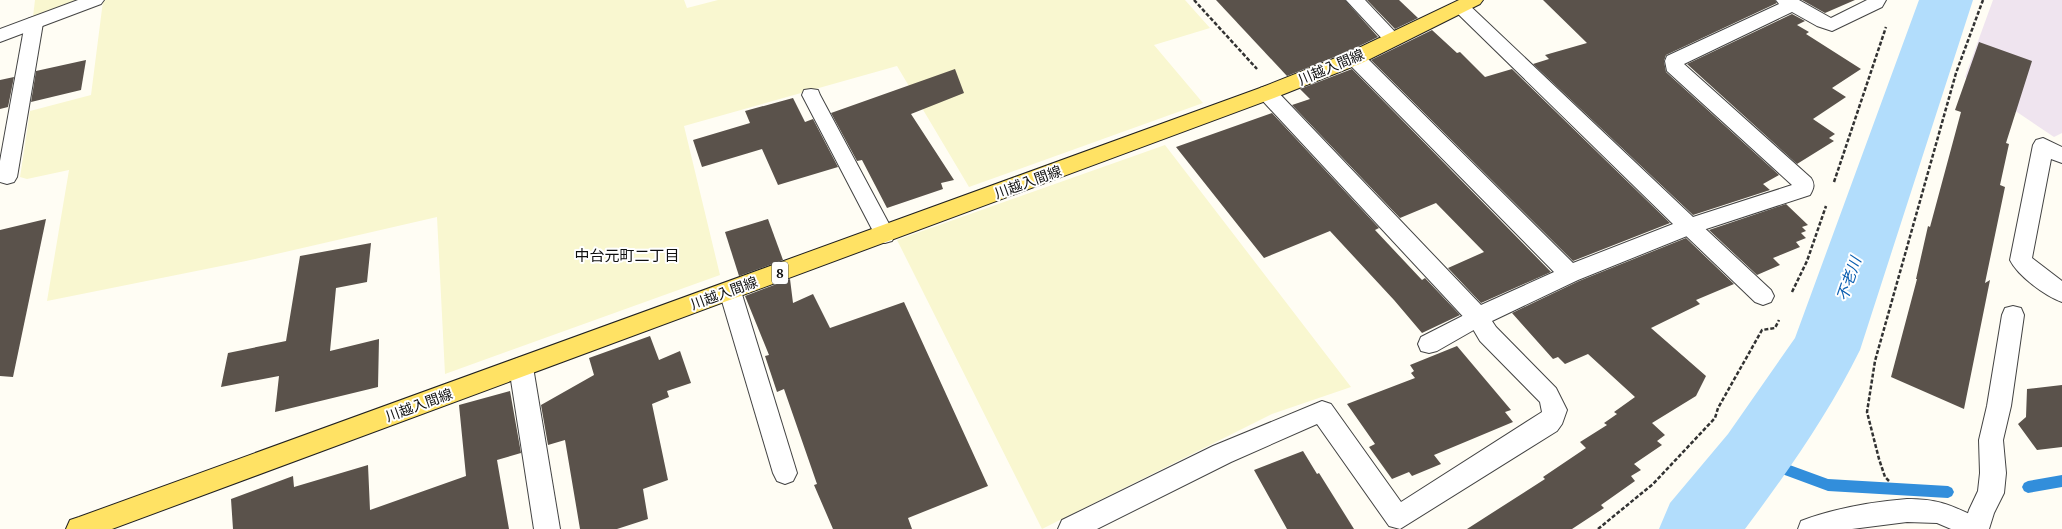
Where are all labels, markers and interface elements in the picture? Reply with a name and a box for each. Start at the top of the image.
street label: 川越入間線 [1295,44,1367,89]
street label: 川越入間線 [992,161,1064,202]
district label: 中台元町二丁目 [574,245,680,265]
water label: 不老川 [1831,252,1865,303]
road number: 8 [772,262,788,284]
street label: 川越入間線 [688,272,760,313]
street label: 川越入間線 [383,384,455,425]

